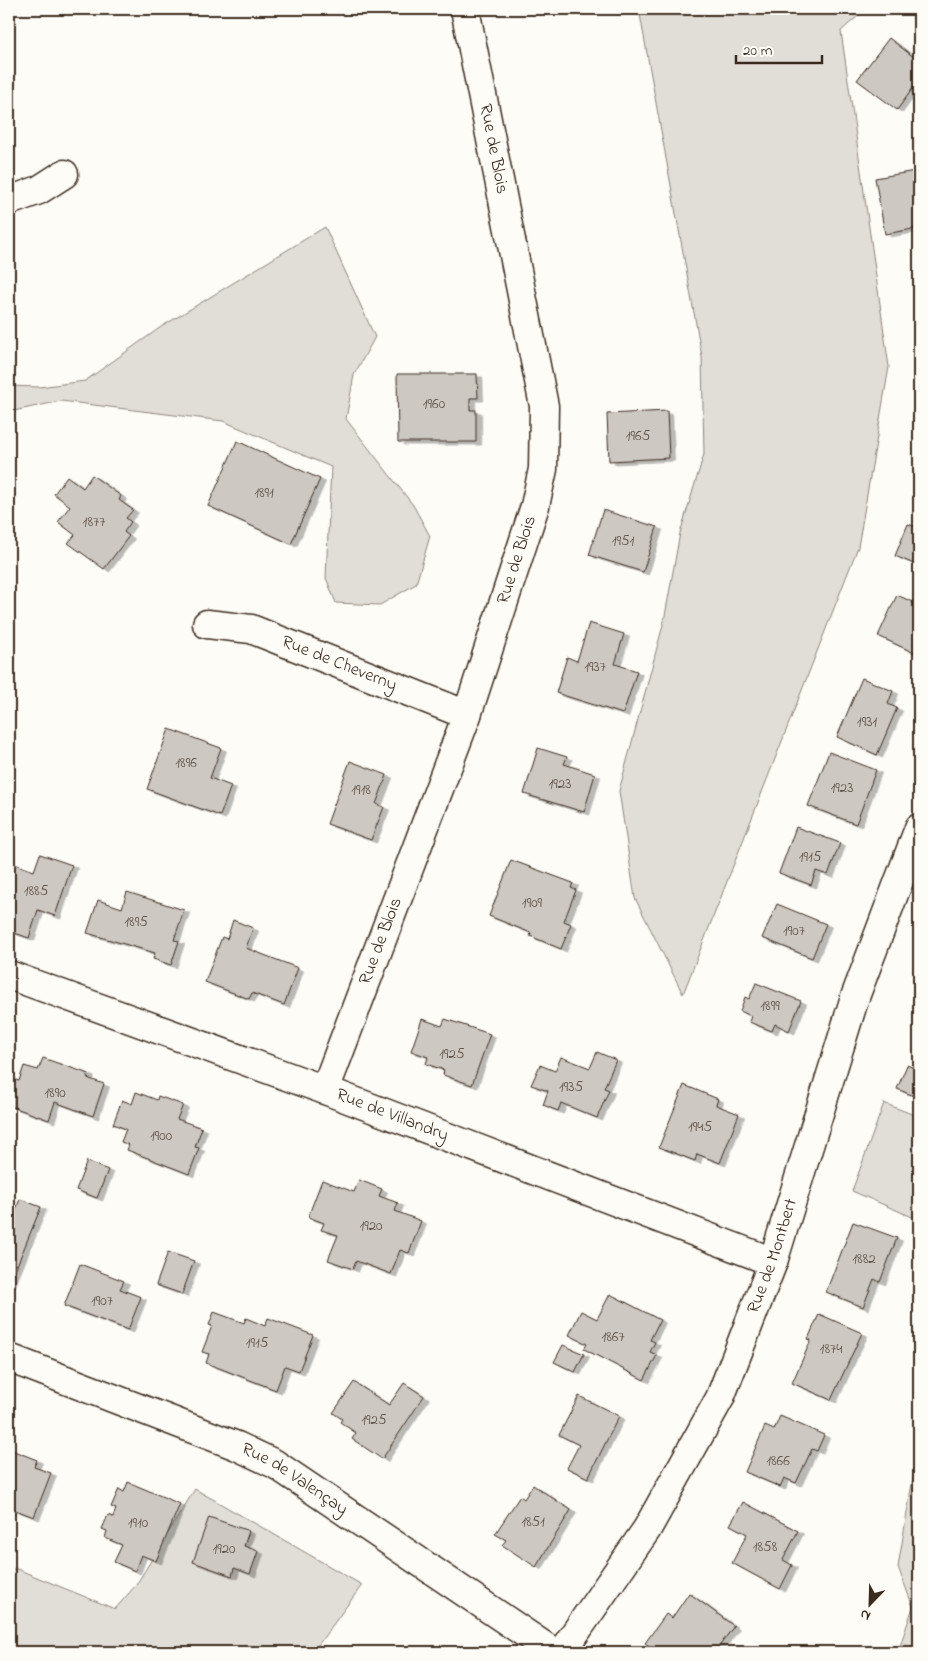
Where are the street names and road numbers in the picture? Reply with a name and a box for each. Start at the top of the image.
street label: Rue de Blois [472,102,514,196]
street label: Rue de Blois [491,513,544,607]
street label: Rue de Cheverny [277,629,401,699]
street label: Rue de Blois [353,894,410,989]
street label: Rue de Villandry [332,1082,452,1149]
street label: Rue de Montbert [741,1196,805,1317]
street label: Rue de Valençay [237,1437,353,1523]

